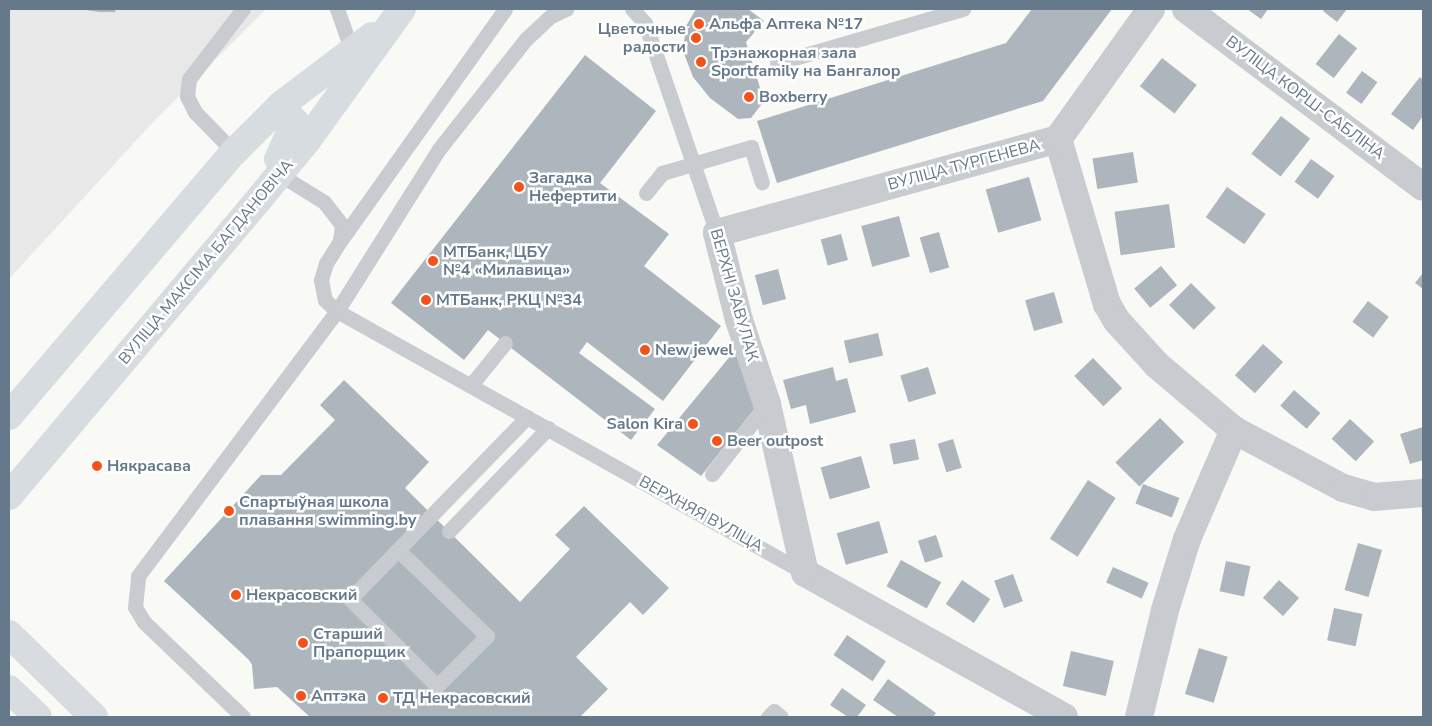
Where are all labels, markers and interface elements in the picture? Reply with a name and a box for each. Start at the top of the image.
place label: Альфа Аптека №17 [709,14,863,34]
marker: Альфа Аптека №17 [693,18,705,30]
place label: Цветочные радости [598,19,686,57]
marker: Цветочные радости [690,32,702,44]
street label: ВУЛІЦА КОРШ-САБЛІНА [1222,32,1388,164]
place label: Трэнажорная зала Sportfamily на Бангалор [711,43,901,81]
marker: Трэнажорная зала Sportfamily на Бангалор [695,56,707,68]
place label: Boxberry [759,87,827,107]
marker: Boxberry [743,91,755,103]
street label: ВУЛІЦА ТУРГЕНЕВА [886,135,1042,195]
street label: ВУЛІЦА МАКСІМА БАГДАНОВІЧА [115,156,297,368]
place label: Загадка Нефертити [529,168,617,206]
marker: Загадка Нефертити [513,181,525,193]
street label: ВЕРХНІ ЗАВУЛАК [706,227,762,363]
place label: МТБанк, ЦБУ №4 «Милавица» [443,242,570,280]
marker: МТБанк, ЦБУ №4 «Милавица» [427,255,439,267]
place label: МТБанк, РКЦ №34 [436,290,582,310]
marker: МТБанк, РКЦ №34 [420,294,432,306]
place label: New jewel [655,340,733,360]
marker: New jewel [639,344,651,356]
place label: Salon Kira [607,414,683,434]
marker: Salon Kira [687,418,699,430]
place label: Beer outpost [727,431,823,451]
marker: Beer outpost [711,435,723,447]
place label: Някрасава [107,456,191,476]
marker: Някрасава [91,460,103,472]
street label: ВЕРХНЯЯ ВУЛІЦА [636,472,766,556]
place label: Спартыўная школа плавання swimming.by [239,492,416,530]
marker: Спартыўная школа плавання swimming.by [223,505,235,517]
place label: Некрасовский [246,585,357,605]
marker: Некрасовский [230,589,242,601]
place label: Старший Прапорщик [313,624,405,662]
marker: Старший Прапорщик [297,637,309,649]
place label: Аптэка [311,686,366,706]
place label: ТД Некрасовский [393,688,531,708]
marker: Аптэка [295,690,307,702]
marker: ТД Некрасовский [377,692,389,704]

